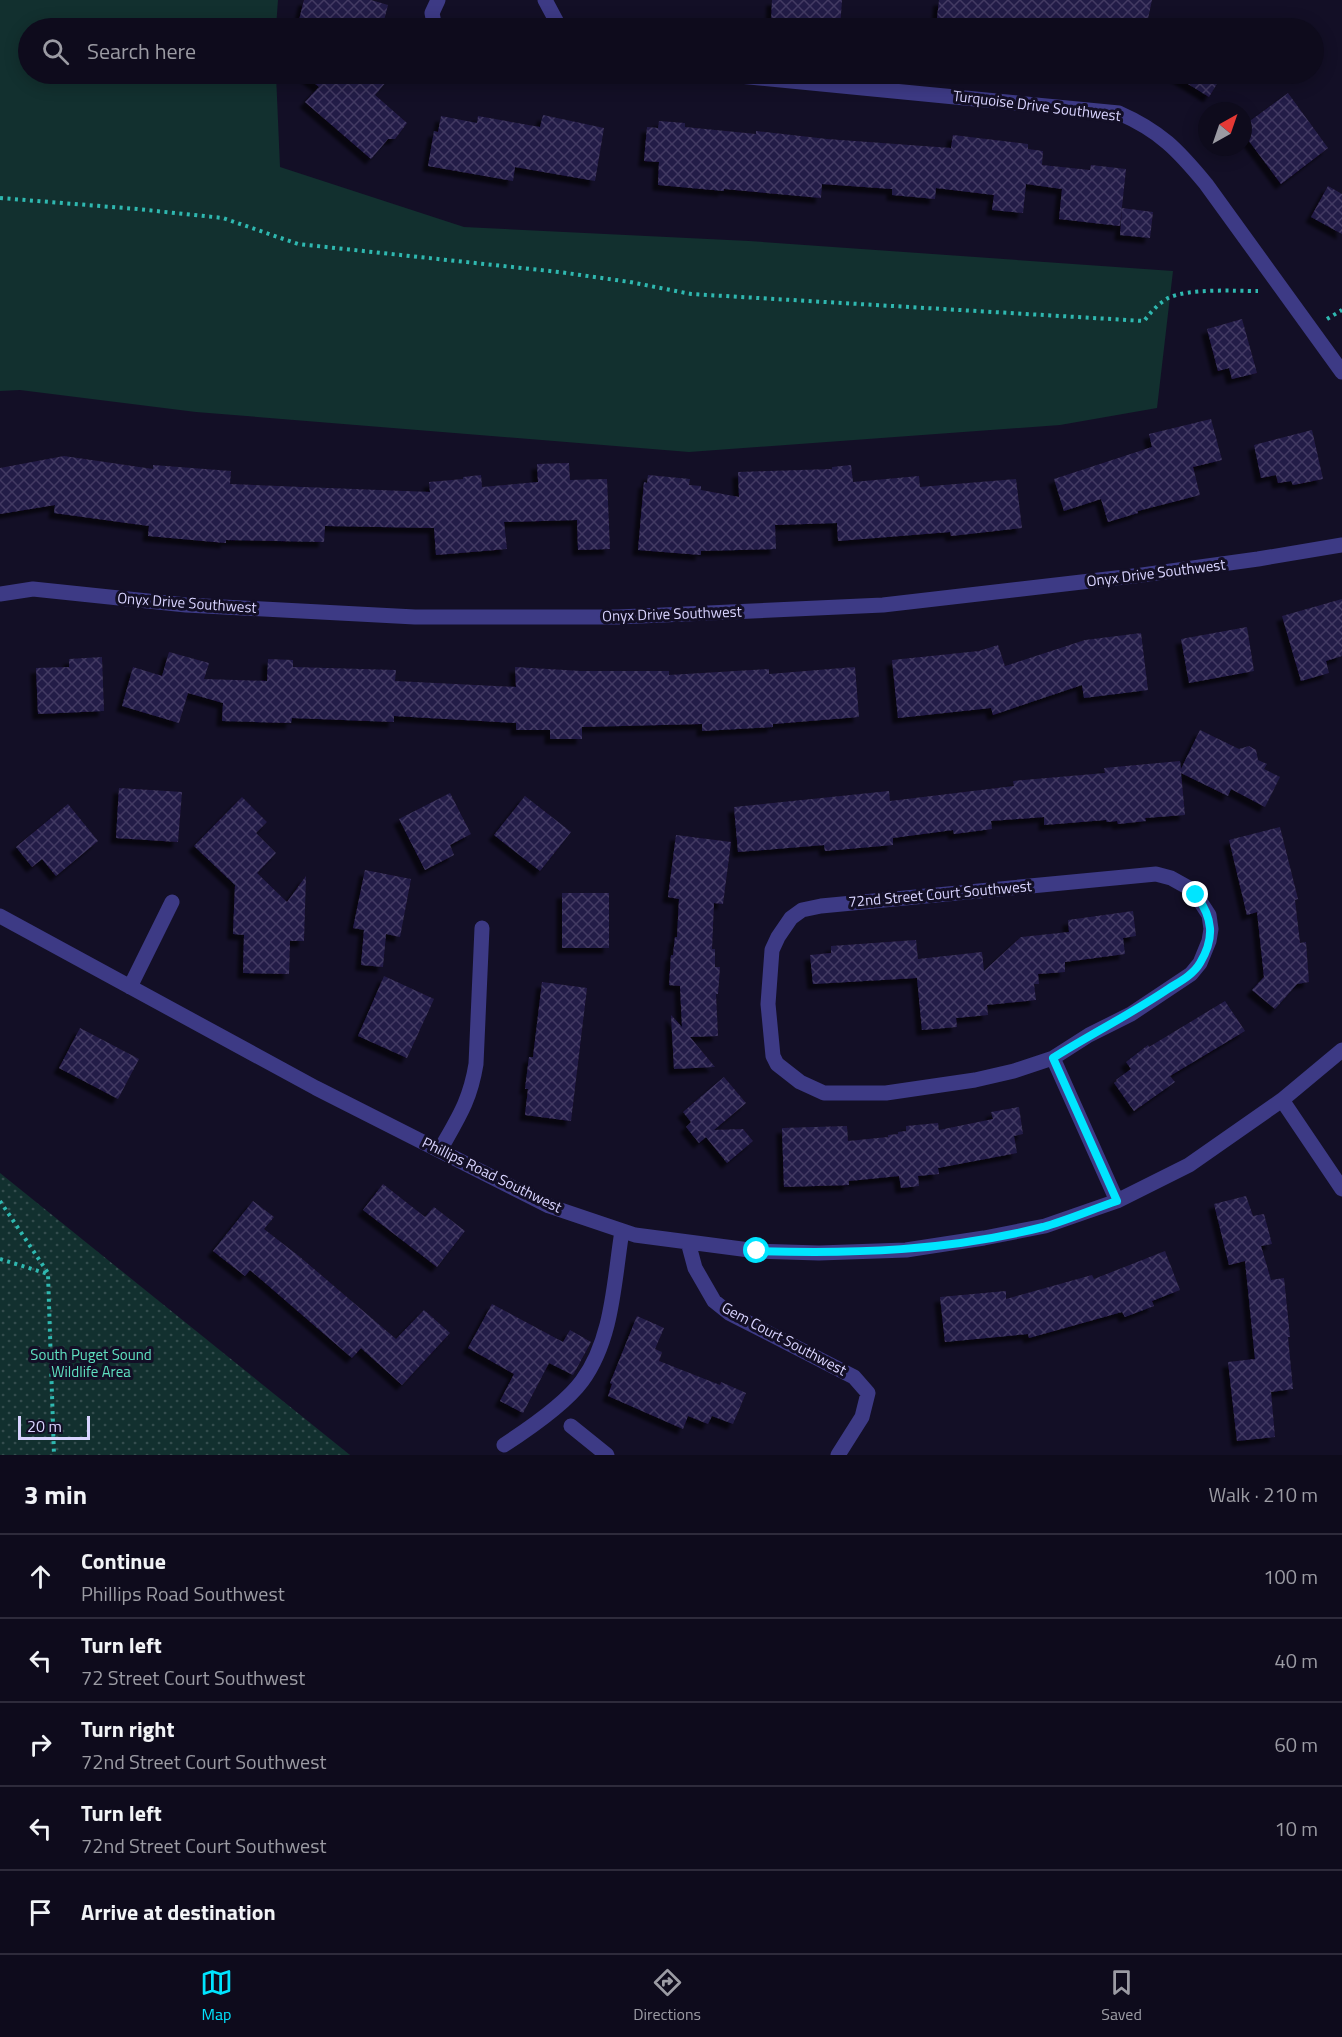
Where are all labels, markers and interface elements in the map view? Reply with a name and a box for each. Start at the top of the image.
search box [18,18,1324,84]
text: Search here [87,34,196,68]
icon: search [39,35,72,68]
street label: Turquoise Drive Southwest [952,84,1123,127]
north arrow [1198,102,1252,156]
street label: Onyx Drive Southwest [1085,552,1227,592]
street label: Onyx Drive Southwest [117,586,258,619]
street label: Onyx Drive Southwest [602,600,743,627]
street label: 72nd Street Court Southwest [847,874,1033,913]
route end [1182,881,1208,907]
street label: Phillips Road Southwest [418,1131,567,1219]
route start [743,1237,769,1263]
street label: Gem Court Southwest [718,1296,852,1382]
park label: South Puget Sound Wildlife Area [30,1343,152,1383]
scale bar [18,1413,90,1440]
text: 20 m [27,1414,62,1438]
text: 3 min [24,1475,87,1514]
text: Walk · 210 m [1209,1479,1318,1510]
text: Continue [81,1544,166,1578]
icon: ahead [24,1560,57,1593]
text: 100 m [1263,1561,1318,1592]
text: Phillips Road Southwest [81,1578,285,1609]
text: Turn left [81,1628,162,1662]
icon: left [24,1644,57,1677]
text: 40 m [1274,1645,1318,1676]
text: 72 Street Court Southwest [81,1662,305,1693]
text: Turn right [81,1712,175,1746]
icon: right [24,1728,57,1761]
text: 60 m [1274,1729,1318,1760]
text: 72nd Street Court Southwest [81,1746,327,1777]
text: Turn left [81,1796,162,1830]
icon: left [24,1812,57,1845]
text: 10 m [1274,1813,1318,1844]
text: 72nd Street Court Southwest [81,1830,327,1861]
text: Arrive at destination [81,1895,276,1929]
icon: arrive [24,1896,57,1929]
tab: Map [200,1966,233,2026]
tab: Directions [633,1966,701,2026]
tab: Saved [1101,1966,1142,2026]

